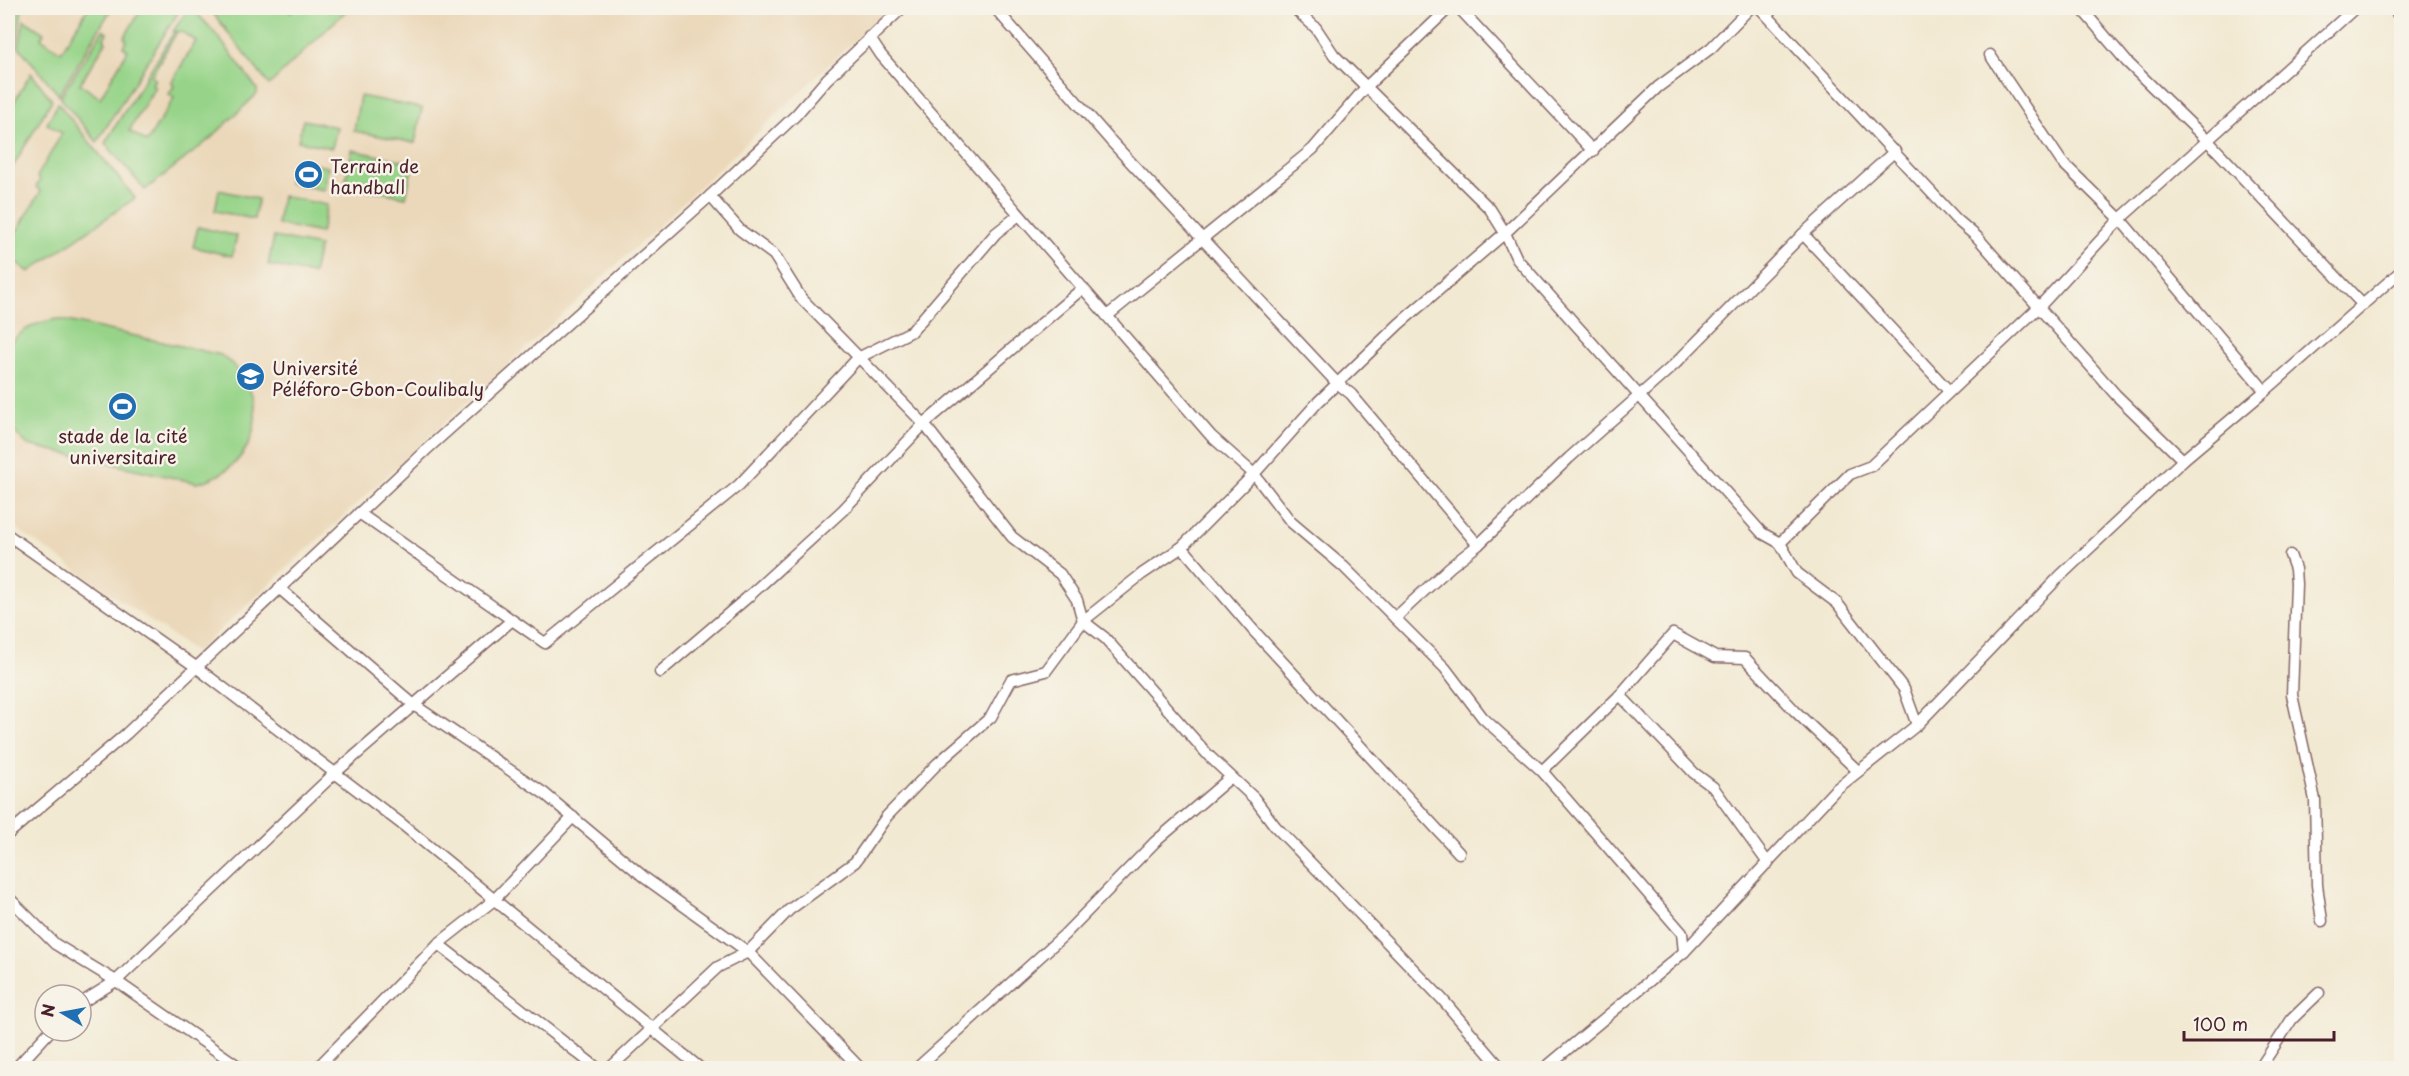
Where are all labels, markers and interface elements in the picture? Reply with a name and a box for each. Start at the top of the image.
place label: Terrain de handball [330,152,419,200]
sports icon: Terrain de handball [293,159,325,191]
place label: Université Péléforo-Gbon-Coulibaly [272,354,484,402]
school or university icon: Université Péléforo-Gbon-Coulibaly [235,361,267,393]
sports icon: stade de la cité universitaire [107,390,139,422]
place label: stade de la cité universitaire [58,422,188,470]
north arrow [33,983,93,1043]
text: N [34,1002,60,1019]
scale bar [2184,1004,2334,1042]
text: 100 m [2193,1010,2248,1037]

